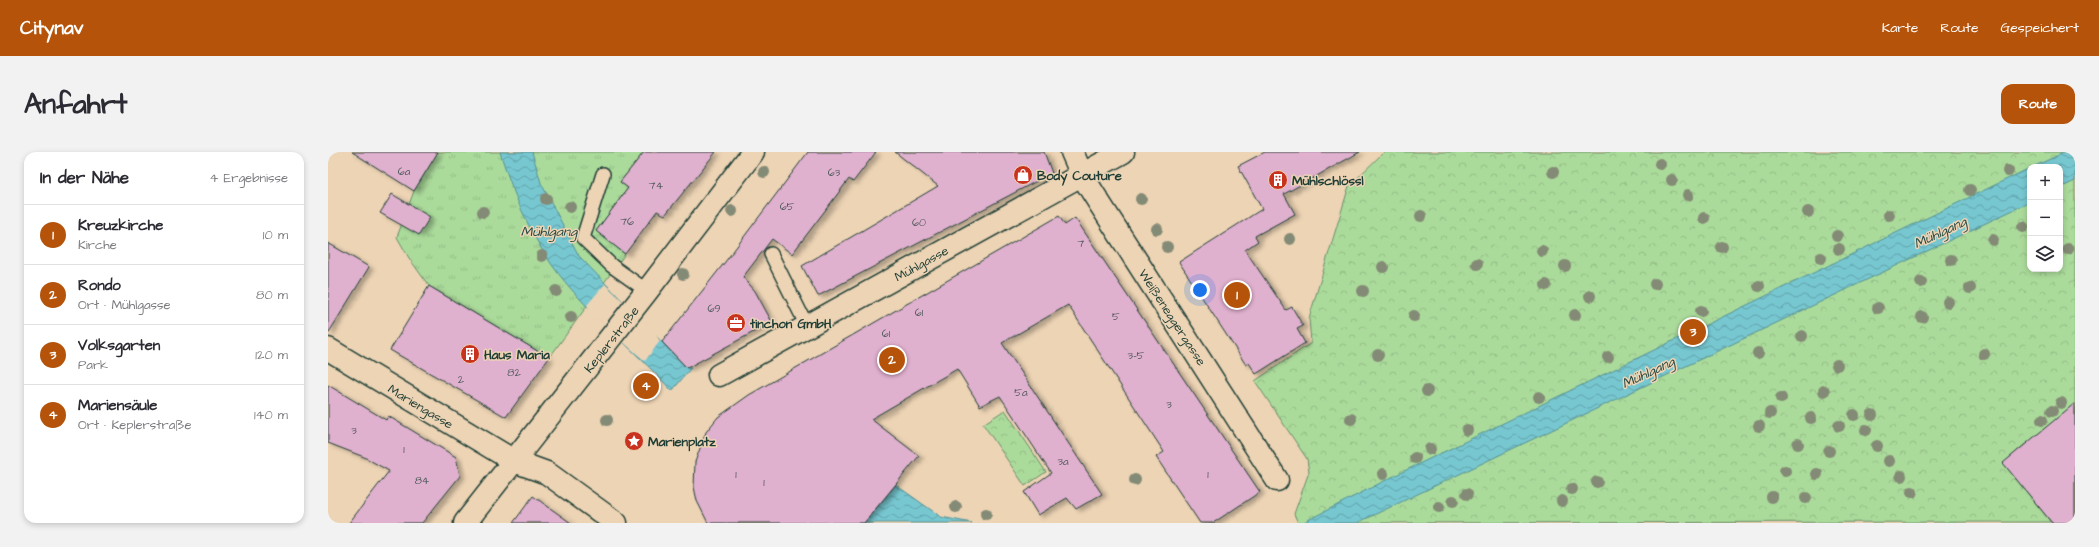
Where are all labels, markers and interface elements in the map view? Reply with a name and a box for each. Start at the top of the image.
text: Citynav [20,15,83,42]
text: Karte [1882,18,1918,38]
text: Route [1940,18,1978,38]
text: Gespeichert [2000,18,2079,38]
button: Route [2001,84,2075,124]
text: Anfahrt [24,85,127,124]
house number: 6a [398,164,411,179]
shop icon: Body Couture [1012,164,1034,186]
map controls [2027,164,2063,272]
button: + [2027,164,2063,200]
house number: 63 [828,165,841,180]
text: In der Nähe [40,166,129,190]
place label: Body Couture [1037,167,1122,186]
text: 4 Ergebnisse [209,169,288,187]
building icon: Mühlschlössl [1267,169,1289,191]
place label: Mühlschlössl [1292,172,1363,190]
house number: 74 [649,178,664,193]
house number: 65 [780,199,795,214]
button: − [2027,200,2063,236]
water label: Mühlgang [1911,212,1971,254]
house number: 76 [620,214,634,229]
text: Kreuzkirche [78,215,163,236]
house number: 60 [912,215,926,230]
water label: Mühlgang [521,222,578,242]
text: 1 [52,226,54,244]
text: 10 m [263,226,288,244]
text: Kirche [78,236,117,254]
house number: 7 [1078,236,1085,251]
button: layers [2027,236,2063,272]
street label: Mühlgasse [891,242,952,287]
street label: Weißeneggergasse [1133,266,1210,370]
text: Rondo [78,275,121,296]
your location [1190,280,1210,300]
pin: 1 [1224,280,1250,310]
text: 2 [49,286,57,304]
text: 80 m [256,286,288,304]
text: Ort · Mühlgasse [78,296,171,314]
house number: 69 [707,301,721,316]
street label: Keplerstraße [580,302,644,377]
house number: 61 [915,305,924,320]
house number: 5 [1112,309,1120,324]
office icon: tinchon GmbH [725,312,747,334]
place label: tinchon GmbH [749,315,832,333]
pin: 3 [1680,317,1706,347]
house number: 61 [882,326,891,341]
text: Volksgarten [78,335,160,356]
building icon: Haus Maria [459,343,481,365]
pin: 2 [879,345,905,375]
text: 3 [50,346,56,364]
text: 120 m [255,346,288,364]
place label: Haus Maria [484,346,550,364]
house number: 3-5 [1128,348,1145,363]
water label: Mühlgang [1619,352,1679,394]
text: Park [78,356,108,374]
house number: 82 [507,365,521,380]
pin: 4 [633,371,659,401]
house number: 2 [458,372,465,387]
street label: Mariengasse [384,380,457,434]
house number: 5a [1014,385,1028,400]
text: Mariensäule [78,395,157,416]
house number: 3 [1166,397,1172,412]
text: 4 [49,406,57,424]
text: 140 m [254,406,288,424]
text: Ort · Keplerstraße [78,416,192,434]
house number: 3 [351,423,357,438]
place icon: Marienplatz [623,430,645,452]
place label: Marienplatz [648,433,716,452]
house number: 1 [403,442,405,457]
house number: 3a [1057,454,1069,469]
house number: 1 [735,467,737,482]
house number: 1 [1207,467,1209,482]
house number: 84 [415,473,430,488]
house number: 1 [763,475,765,490]

